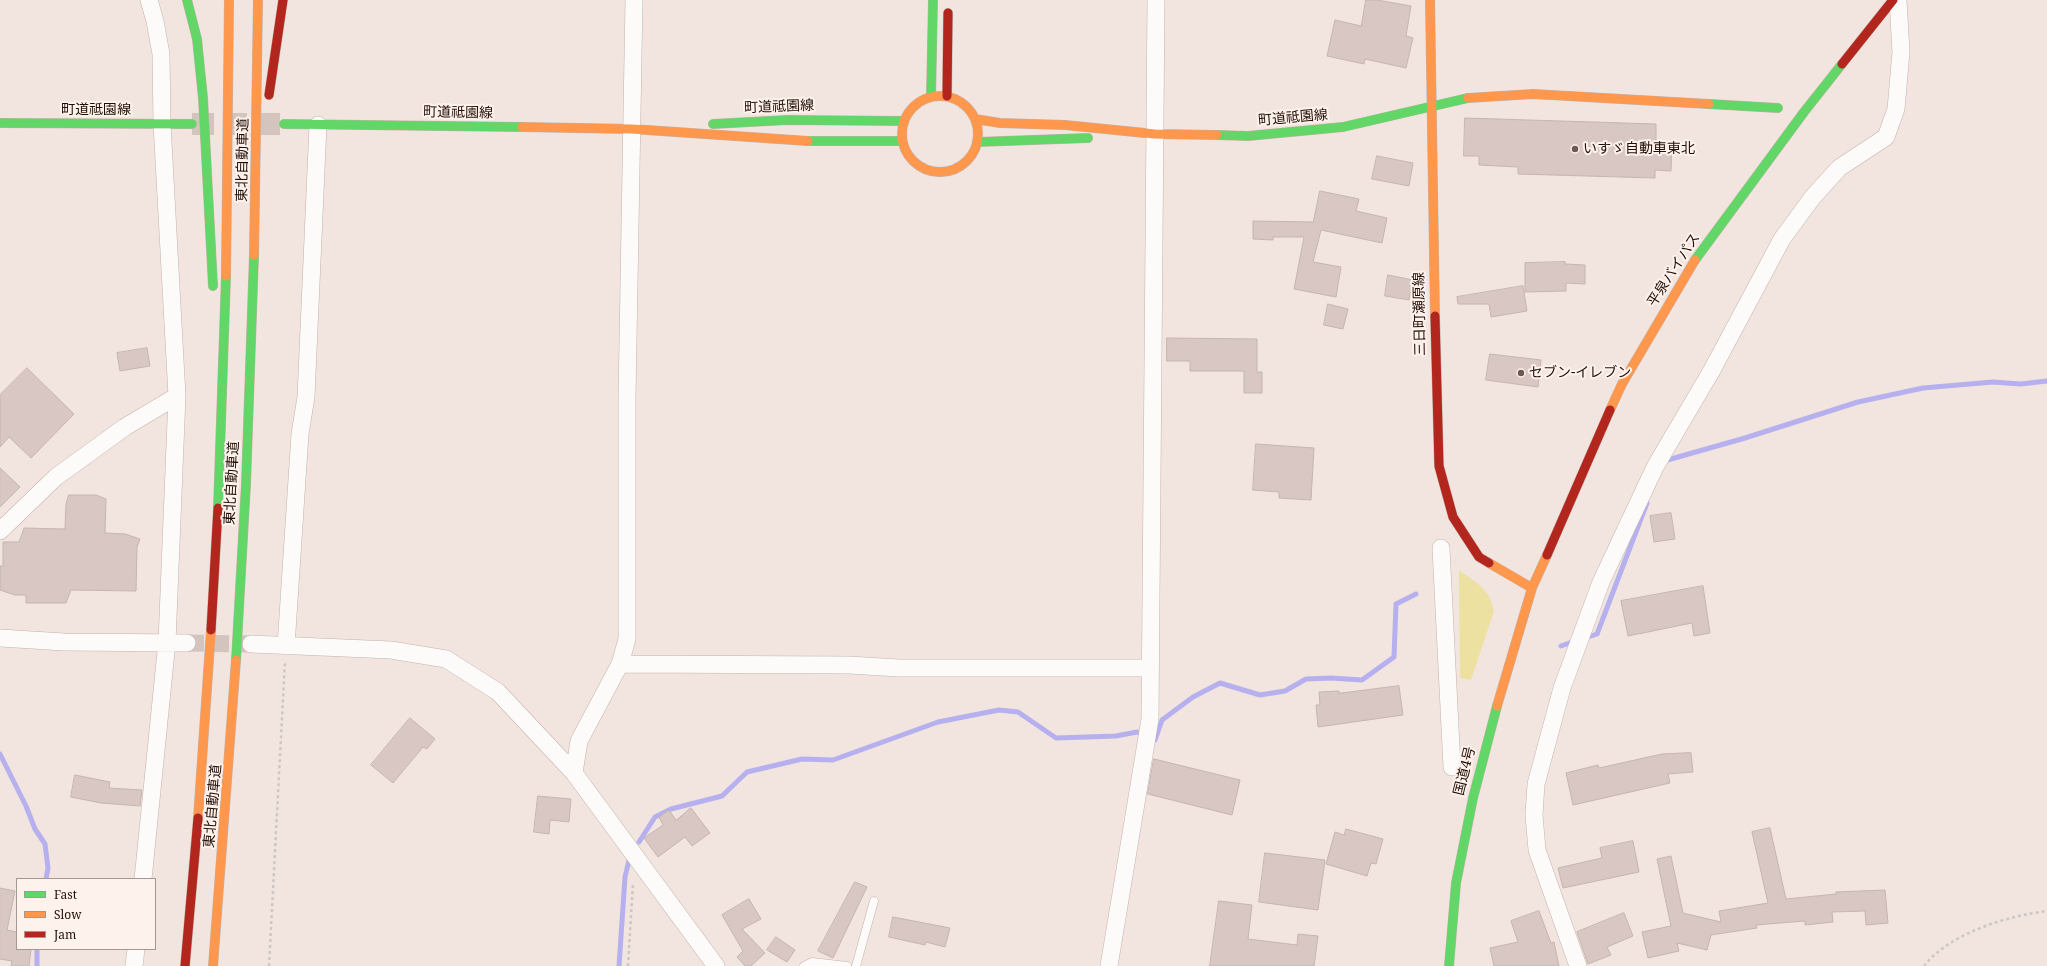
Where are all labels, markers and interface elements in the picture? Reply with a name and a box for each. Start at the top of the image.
street label: 町道祗園線 [744,97,814,117]
street label: 町道祗園線 [61,102,131,118]
street label: 町道祗園線 [423,104,493,122]
street label: 町道祗園線 [1257,107,1329,129]
street label: 東北自動車道 [234,118,252,202]
place label: いすゞ自動車東北 [1583,141,1695,157]
marker: いすゞ自動車東北 [1570,144,1580,154]
street label: 平泉バイパス [1644,230,1704,310]
street label: 三日町瀬原線 [1411,272,1429,356]
place label: セブン-イレブン [1529,365,1631,381]
marker: セブン-イレブン [1516,368,1526,378]
street label: 東北自動車道 [221,441,243,525]
street label: 国道4号 [1451,745,1479,797]
street label: 東北自動車道 [201,763,225,849]
legend [16,878,156,950]
text: Fast [54,886,77,903]
text: Slow [54,906,82,923]
text: Jam [54,926,76,943]

